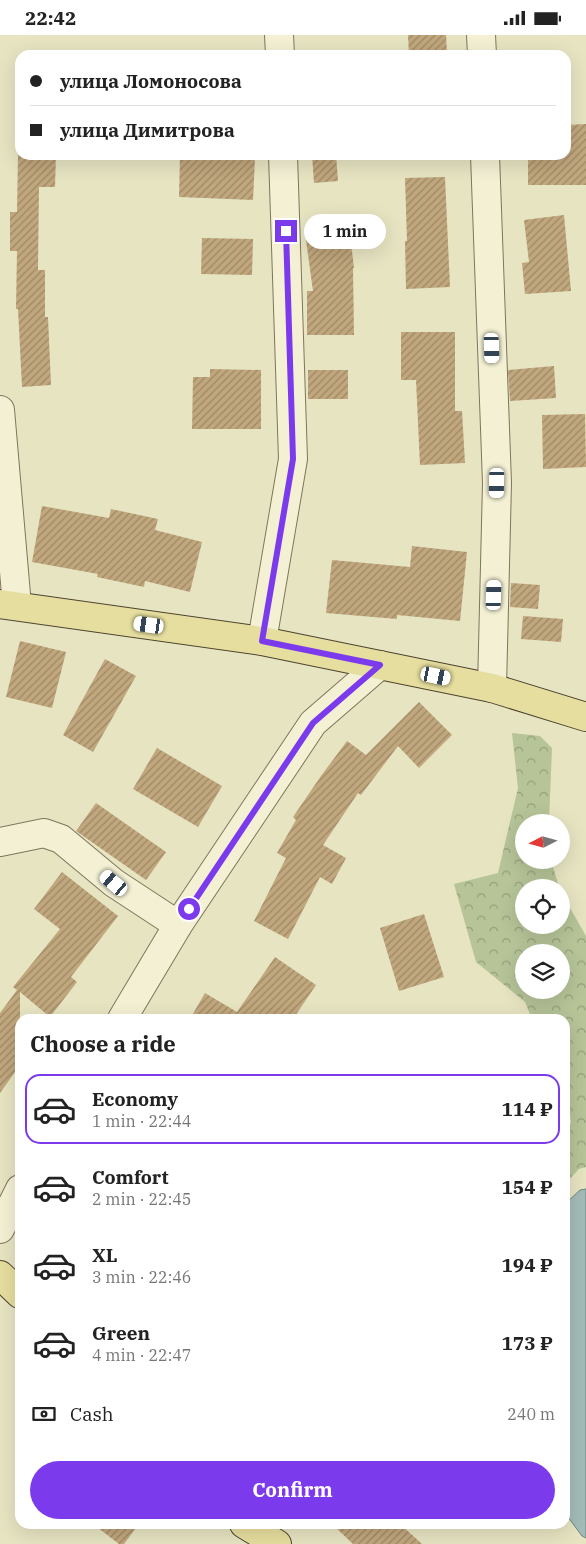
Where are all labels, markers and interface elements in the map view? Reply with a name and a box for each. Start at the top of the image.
text: 22:42 [25,6,76,30]
text: улица Ломоносова [60,69,242,93]
text: улица Димитрова [60,118,235,142]
callout: 1 min [304,213,386,249]
route end [275,220,297,242]
text: 1 min [323,221,367,241]
car [483,333,500,363]
car [489,468,504,498]
car [485,580,502,610]
car [133,615,164,635]
car [419,666,452,686]
north arrow [515,814,570,869]
map controls [515,814,570,999]
car [97,868,130,898]
button: locate [515,879,570,934]
route start [178,898,200,920]
button: layers [515,944,570,999]
text: Choose a ride [30,1029,176,1058]
icon: car [32,1087,77,1132]
text: Economy [92,1087,178,1111]
text: 114 ₽ [501,1097,553,1121]
text: 1 min · 22:44 [92,1111,191,1131]
icon: car [32,1165,77,1210]
text: Comfort [92,1165,169,1189]
text: 154 ₽ [501,1175,553,1199]
text: 2 min · 22:45 [92,1189,191,1209]
icon: car [32,1243,77,1288]
text: XL [92,1243,118,1267]
text: 194 ₽ [501,1253,553,1277]
text: 3 min · 22:46 [92,1267,191,1287]
icon: car [32,1321,77,1366]
text: Green [92,1321,150,1345]
text: 173 ₽ [501,1331,553,1355]
text: 4 min · 22:47 [92,1345,191,1365]
icon: cash [30,1400,58,1428]
text: Cash [70,1402,114,1426]
text: 240 m [507,1404,555,1424]
button: Confirm [30,1461,555,1519]

